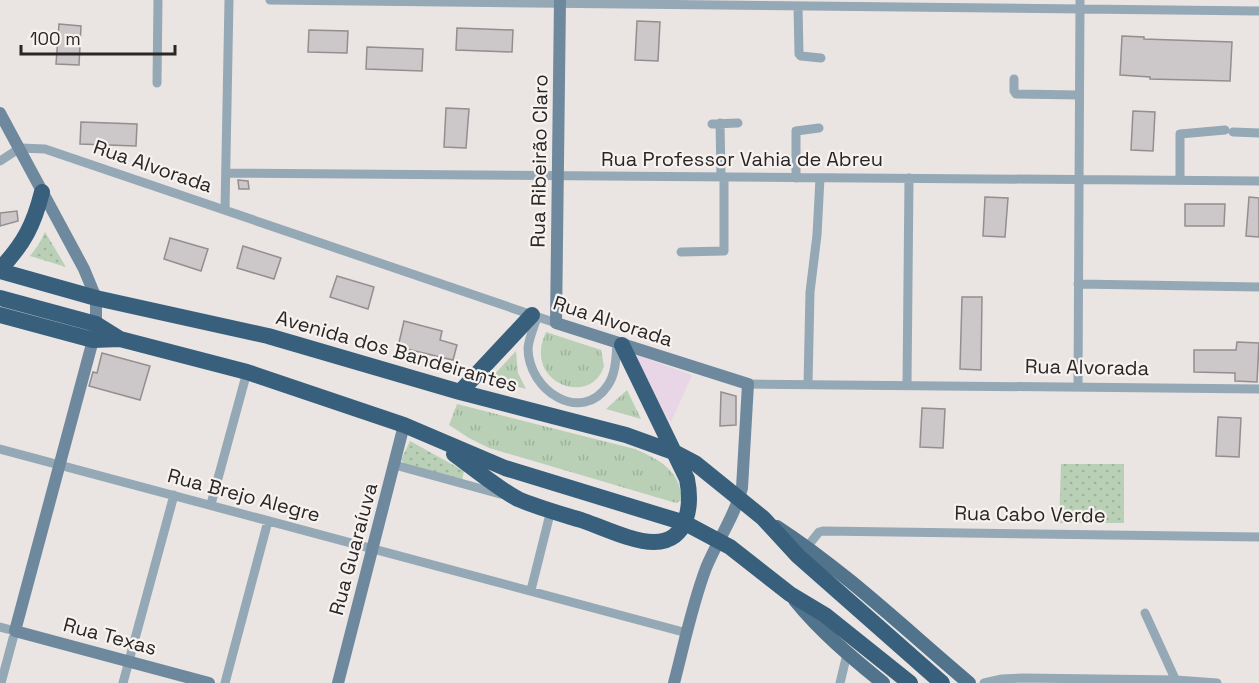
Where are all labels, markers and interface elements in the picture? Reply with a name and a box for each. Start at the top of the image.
scale bar [21,18,176,56]
text: 100 m [30,27,81,50]
street label: Rua Ribeirão Claro [524,74,554,248]
street label: Rua Alvorada [90,133,216,199]
street label: Rua Professor Vahia de Abreu [601,146,883,172]
street label: Rua Alvorada [550,289,676,353]
street label: Avenida dos Bandeirantes [273,304,521,398]
street label: Rua Alvorada [1025,353,1149,381]
street label: Rua Brejo Alegre [165,462,323,528]
street label: Rua Guaraíuva [323,480,383,618]
street label: Rua Cabo Verde [954,500,1106,528]
street label: Rua Texas [61,611,159,661]

